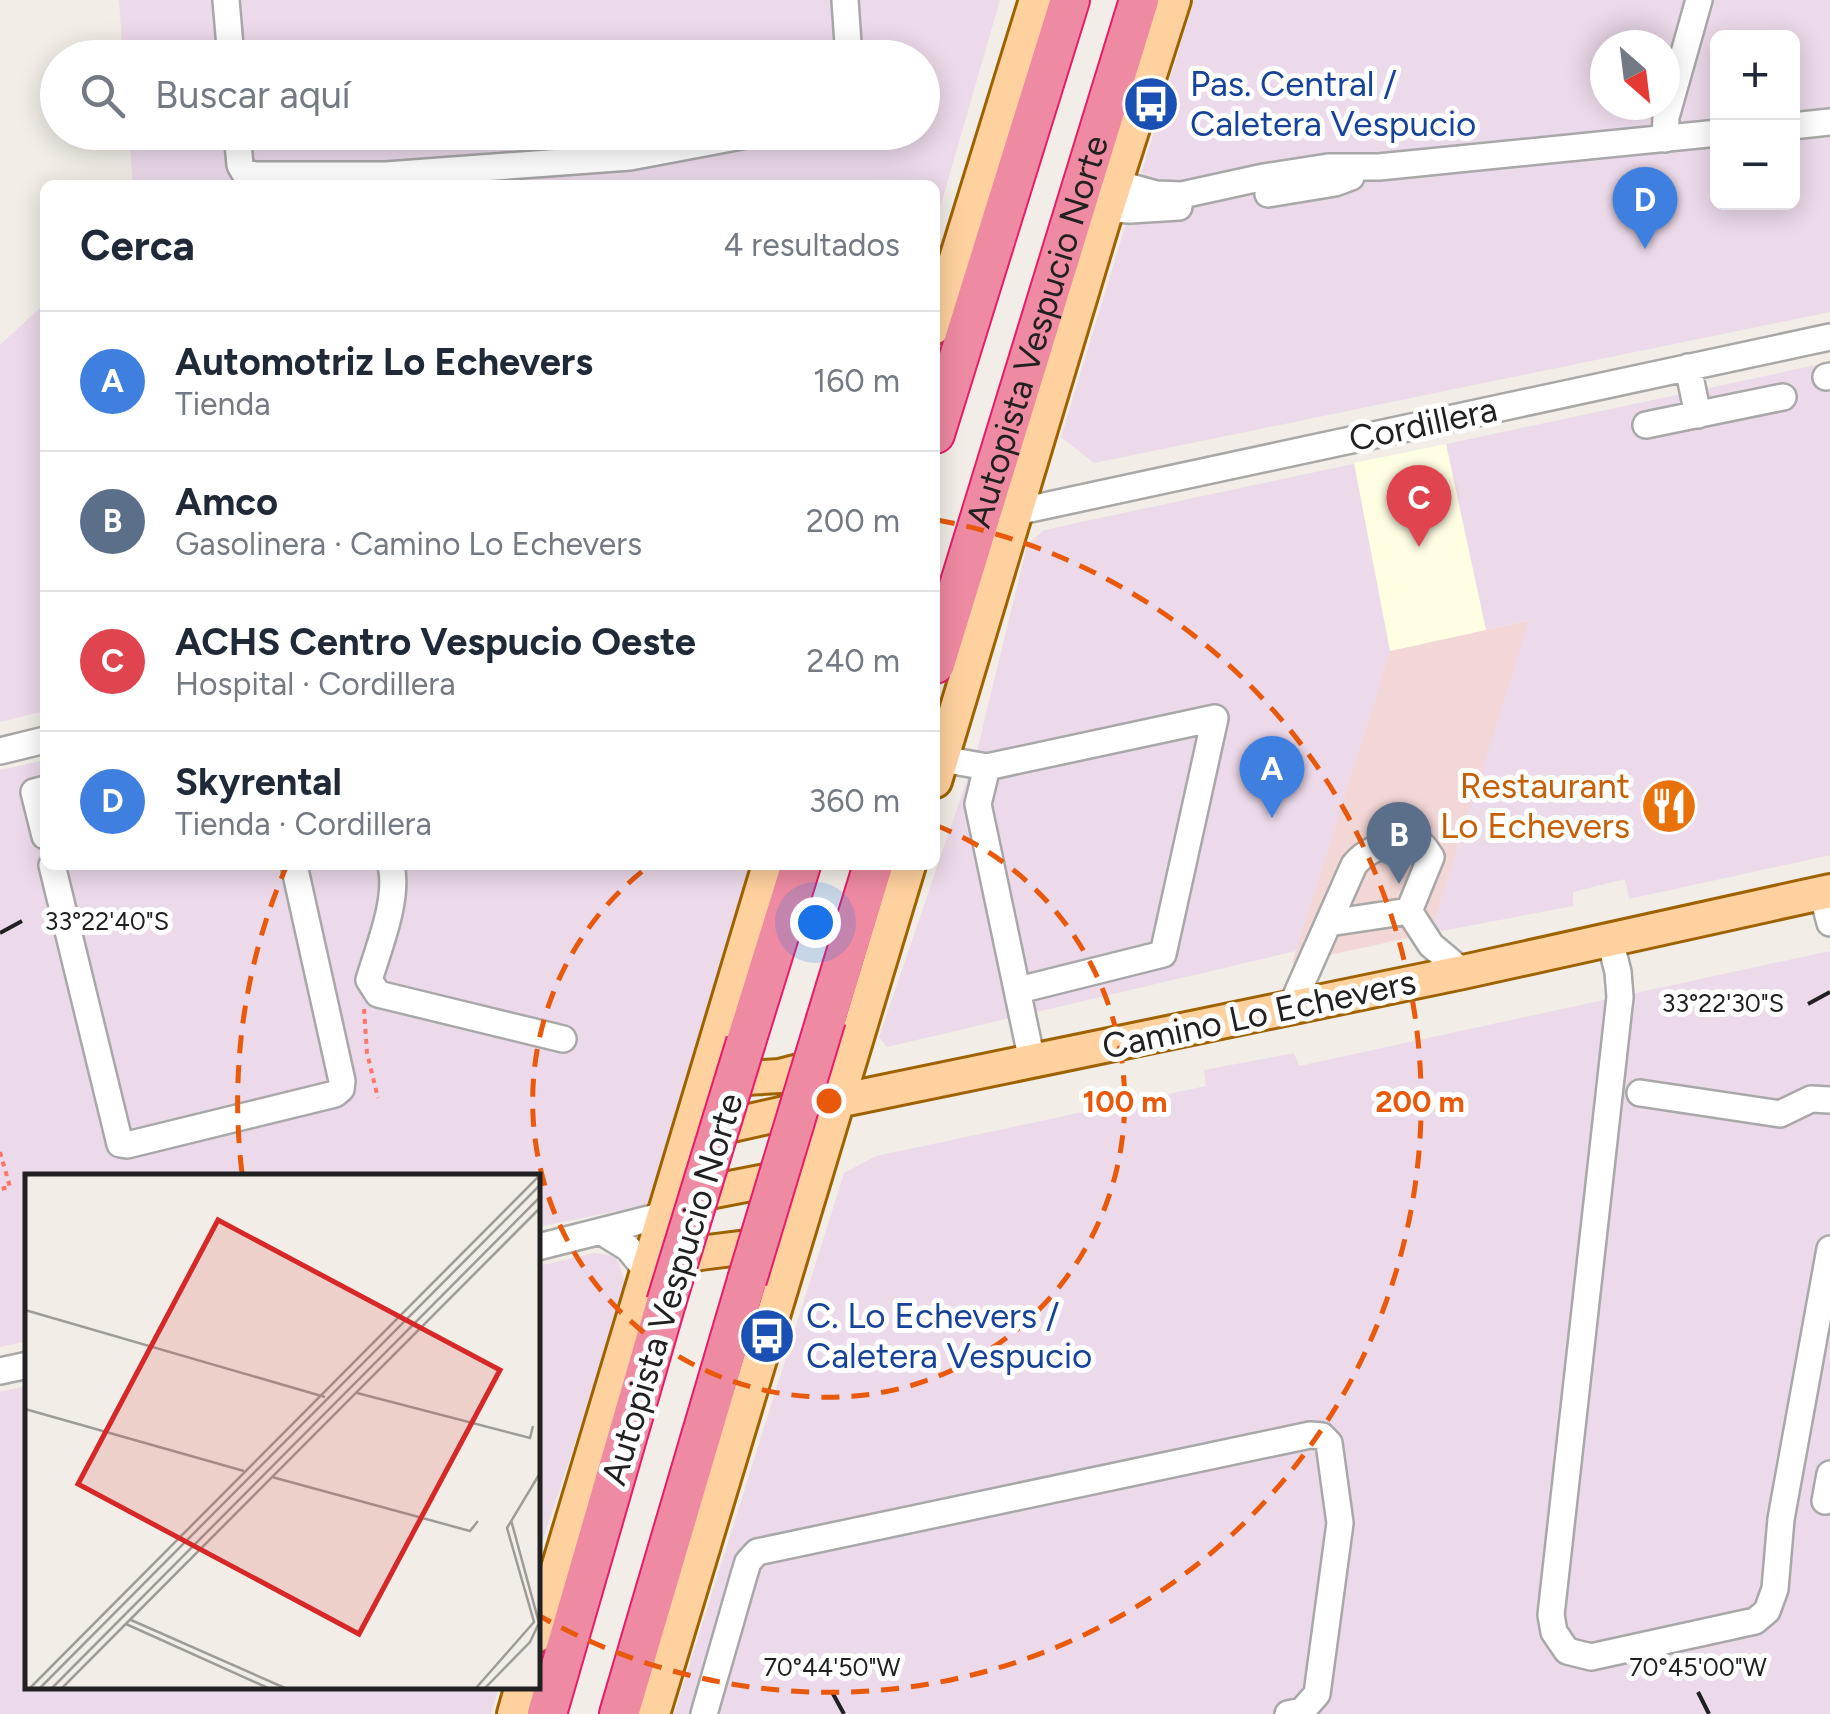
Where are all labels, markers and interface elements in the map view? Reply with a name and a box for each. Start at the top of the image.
north arrow [1590,30,1680,120]
map controls [1710,30,1800,210]
button: + [1710,30,1800,120]
search box [40,40,940,150]
place label: Pas. Central / Caletera Vespucio [1190,63,1476,145]
icon: search [75,68,130,123]
text: Buscar aquí [155,72,351,118]
bus stop icon: Pas. Central / Caletera Vespucio [1121,74,1181,134]
button: − [1710,120,1800,210]
street label: Autopista Vespucio Norte [957,130,1117,532]
pin: D [1612,166,1678,249]
text: Cerca [80,220,195,271]
text: 4 resultados [724,226,900,264]
text: Automotriz Lo Echevers [175,339,593,385]
text: A [101,362,124,400]
text: 160 m [813,362,900,400]
text: Tienda [175,385,271,423]
street label: Cordillera [1345,388,1501,460]
pin: C [1386,464,1452,547]
text: Amco [175,479,278,525]
text: B [103,502,122,540]
text: 200 m [806,502,900,540]
text: Gasolinera · Camino Lo Echevers [175,525,642,563]
text: ACHS Centro Vespucio Oeste [175,619,696,665]
text: C [101,642,124,680]
text: 240 m [807,642,900,680]
text: Hospital · Cordillera [175,665,455,703]
pin: A [1240,736,1304,818]
text: Skyrental [175,759,342,805]
place label: Restaurant Lo Echevers [1440,765,1630,847]
restaurant icon: Restaurant Lo Echevers [1639,776,1699,836]
text: D [101,782,124,820]
text: 360 m [809,782,900,820]
pin: B [1366,802,1432,884]
text: Tienda · Cordillera [175,805,432,843]
your location [790,897,841,948]
text: 33°22'40"S [45,906,169,936]
street label: Camino Lo Echevers [1098,960,1420,1068]
text: 33°22'30"S [1662,988,1784,1018]
centre of rings [811,1083,847,1119]
text: 100 m [1083,1083,1167,1120]
text: 200 m [1375,1083,1465,1120]
street label: Autopista Vespucio Norte [592,1088,752,1490]
inset map [25,1174,540,1689]
place label: C. Lo Echevers / Caletera Vespucio [806,1295,1092,1377]
bus stop icon: C. Lo Echevers / Caletera Vespucio [737,1306,797,1366]
text: 70°44'50"W [763,1652,901,1682]
text: 70°45'00"W [1629,1652,1767,1682]

